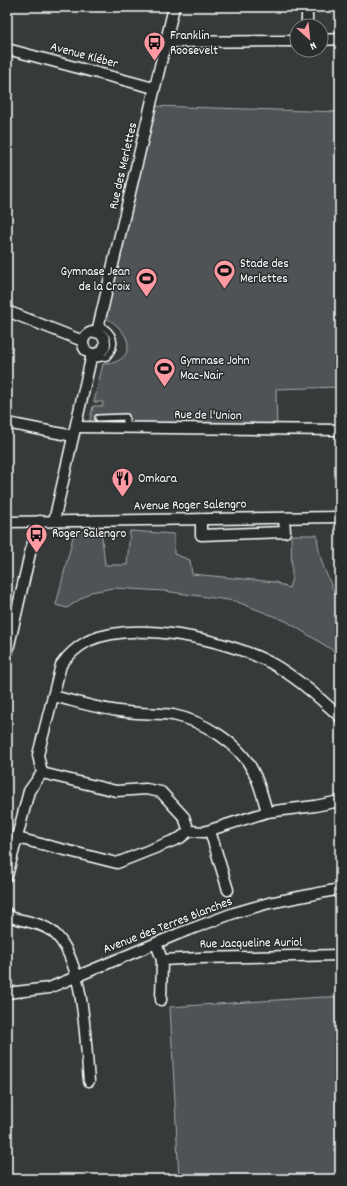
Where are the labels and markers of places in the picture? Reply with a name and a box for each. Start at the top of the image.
place label: Franklin Roosevelt [170,27,218,61]
bus stop icon: Franklin Roosevelt [142,30,168,63]
place label: Stade des Merlettes [240,255,289,289]
sports icon: Stade des Merlettes [211,258,237,291]
place label: Gymnase Jean de la Croix [60,263,130,297]
sports icon: Gymnase Jean de la Croix [133,266,159,299]
place label: Gymnase John Mac-Nair [180,352,250,386]
sports icon: Gymnase John Mac-Nair [151,355,177,388]
restaurant icon: Omkara [109,466,135,499]
place label: Omkara [138,470,178,489]
bus stop icon: Roger Salengro [23,521,49,554]
place label: Roger Salengro [52,525,126,544]

